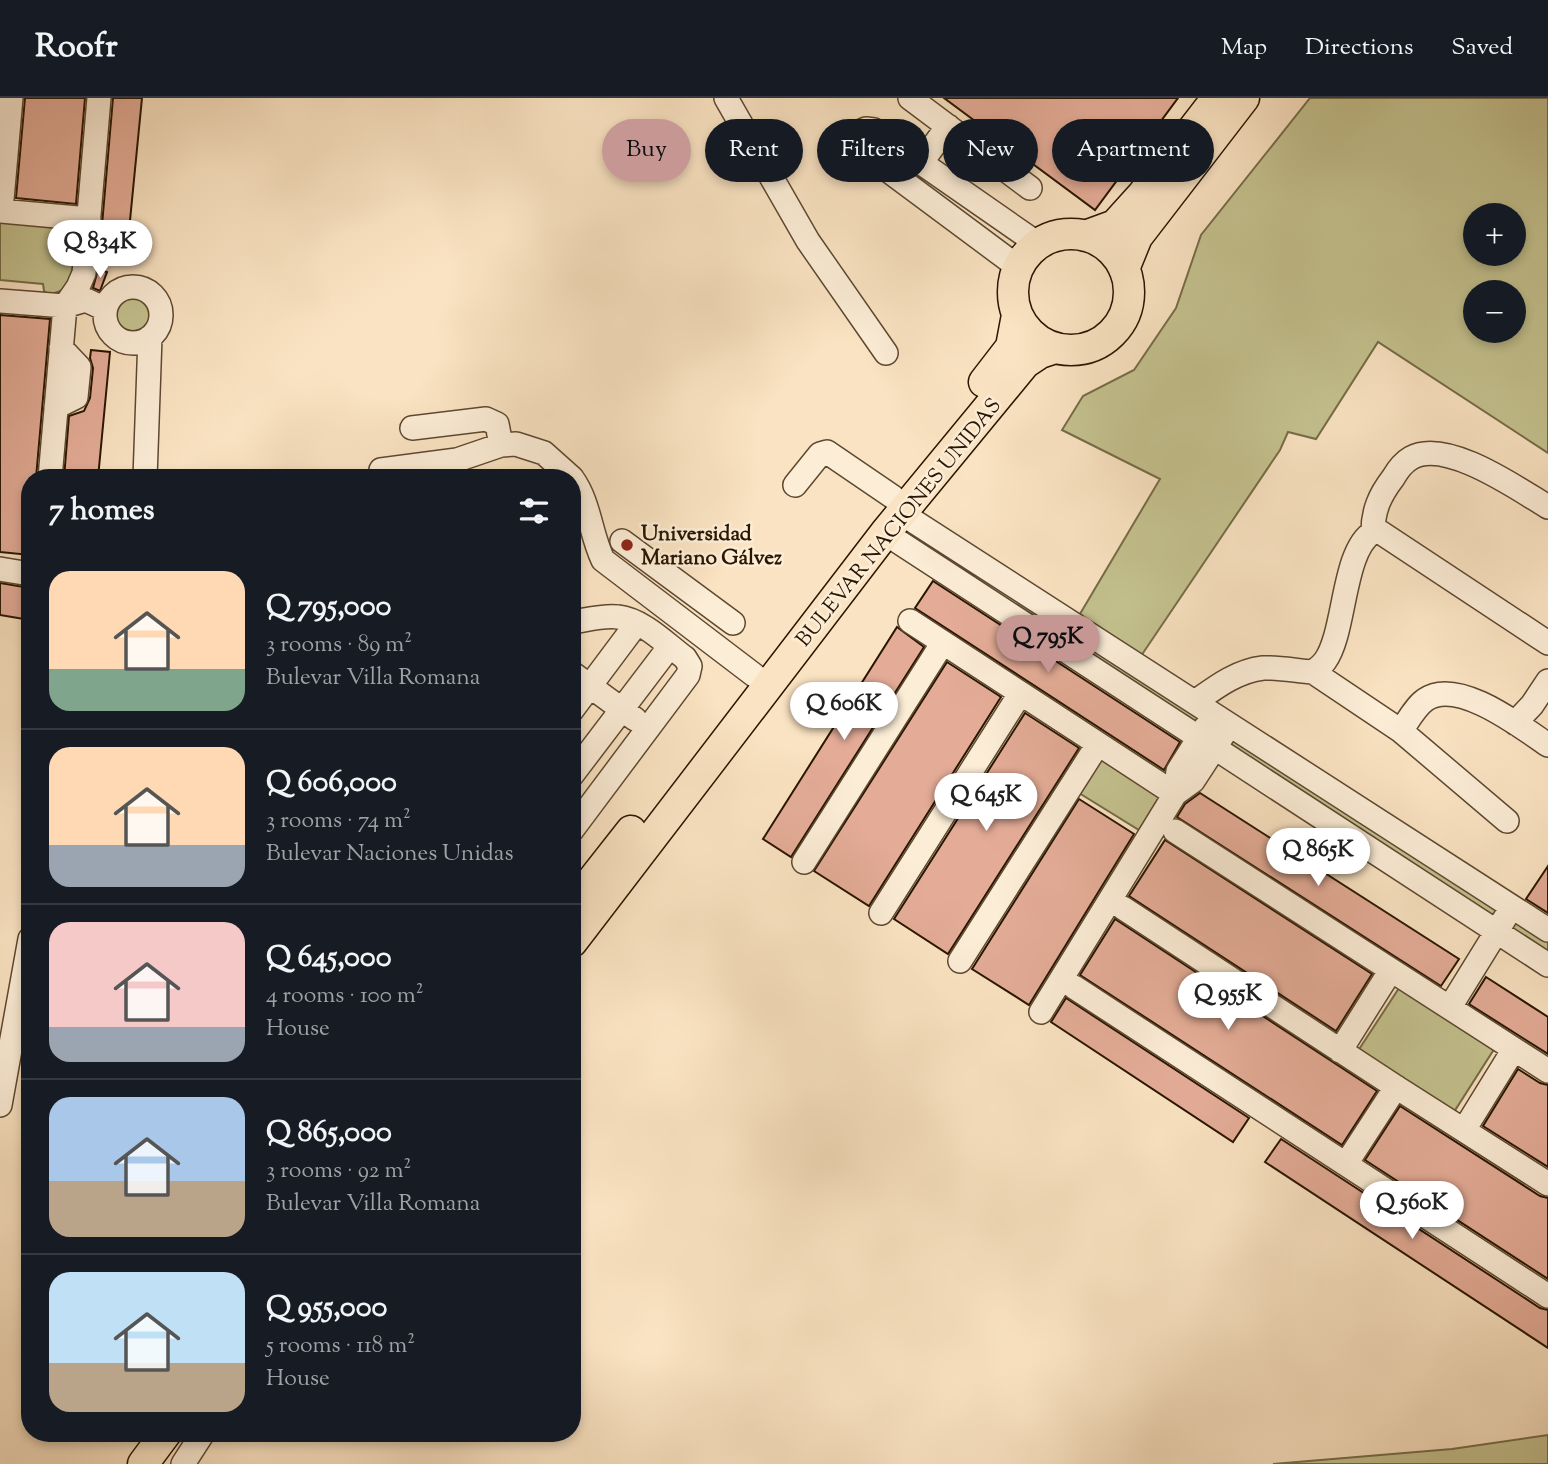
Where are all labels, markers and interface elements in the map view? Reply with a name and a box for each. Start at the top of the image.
text: Roofr [35,24,118,72]
text: Map [1221,31,1267,65]
text: Directions [1305,31,1413,65]
text: Saved [1451,31,1513,65]
chip: Buy [602,119,691,182]
chip: Rent [705,119,803,182]
chip: Filters [817,119,929,182]
chip: New [943,119,1038,182]
chip: Apartment [1052,119,1214,182]
map controls [1463,203,1526,343]
button: + [1463,203,1526,266]
pin: Q 834K [43,220,157,280]
text: Q 834K [63,226,137,259]
button: − [1463,280,1526,343]
street label: BULEVAR NACIONES UNIDAS [790,392,1009,654]
text: 7 homes [49,490,154,533]
icon: filters [515,492,553,530]
place label: Universidad Mariano Gálvez [641,520,782,574]
marker: Universidad Mariano Gálvez [619,537,635,553]
text: Q 795,000 [266,586,391,629]
icon: home [105,599,189,683]
pin: Q 795K [991,616,1105,675]
text: Q 795K [1012,621,1084,654]
text: 3 rooms · 89 m² [266,629,412,662]
text: Bulevar Villa Romana [266,662,480,695]
pin: Q 606K [787,682,901,742]
text: Q 606K [806,688,882,721]
text: Q 606,000 [266,762,397,805]
pin: Q 645K [929,774,1043,833]
icon: home [105,775,189,859]
text: Q 645K [950,779,1022,812]
text: 3 rooms · 74 m² [266,805,411,838]
pin: Q 865K [1261,828,1375,888]
text: Q 865K [1282,834,1354,867]
text: Bulevar Naciones Unidas [266,838,513,871]
text: Q 645,000 [266,937,392,980]
icon: home [105,950,189,1034]
pin: Q 955K [1171,972,1285,1032]
text: Q 955K [1194,978,1262,1011]
text: 4 rooms · 100 m² [266,980,424,1013]
text: House [266,1013,330,1046]
text: Q 865,000 [266,1112,392,1155]
icon: home [105,1125,189,1209]
text: 3 rooms · 92 m² [266,1155,411,1188]
pin: Q 560K [1355,1182,1469,1241]
text: Q 560K [1376,1187,1448,1220]
text: Bulevar Villa Romana [266,1188,480,1221]
text: Q 955,000 [266,1287,387,1330]
icon: home [105,1300,189,1384]
text: 5 rooms · 118 m² [266,1330,415,1363]
text: House [266,1363,330,1396]

